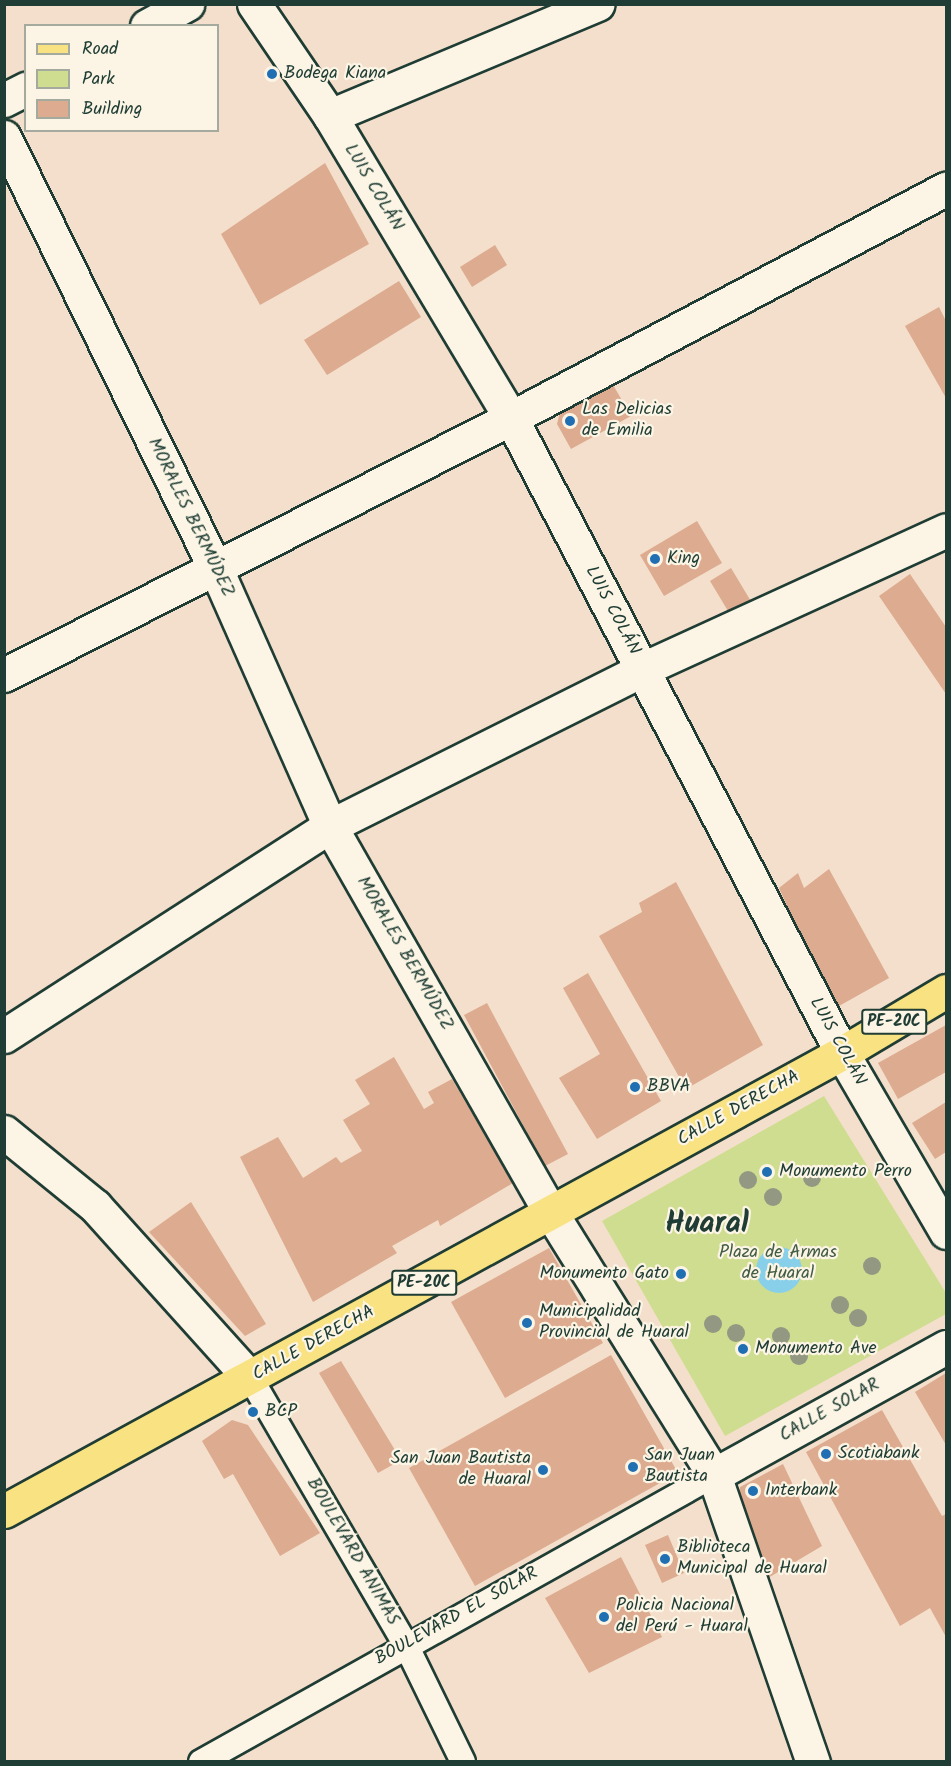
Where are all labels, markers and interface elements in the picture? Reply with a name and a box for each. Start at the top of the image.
legend [24,24,219,132]
text: Road [82,35,118,64]
place label: Bodega Kiana [284,63,386,85]
text: Park [82,65,115,94]
marker: Bodega Kiana [265,67,279,81]
text: Building [82,95,142,124]
street label: LUIS COLÁN [339,141,407,235]
place label: Las Delicias de Emilia [582,400,672,442]
marker: Las Delicias de Emilia [563,414,577,428]
street label: MORALES BERMÚDEZ [142,435,238,601]
place label: King [667,548,700,570]
marker: King [648,552,662,566]
street label: LUIS COLÁN [580,563,644,659]
street label: MORALES BERMÚDEZ [351,873,457,1035]
street label: LUIS COLÁN [804,994,870,1090]
road number: PE-20C [861,1009,927,1035]
street label: CALLE DERECHA [674,1067,804,1151]
place label: BBVA [647,1076,690,1098]
marker: BBVA [628,1080,642,1094]
place label: Monumento Perro [779,1161,912,1183]
marker: Monumento Perro [760,1165,774,1179]
district label: Huaral [665,1206,749,1242]
park label: Plaza de Armas de Huaral [719,1243,837,1286]
place label: Monumento Gato [539,1263,669,1285]
marker: Monumento Gato [674,1267,688,1281]
road number: PE-20C [391,1270,457,1296]
street label: CALLE DERECHA [249,1302,379,1386]
place label: Municipalidad Provincial de Huaral [539,1302,689,1344]
marker: Municipalidad Provincial de Huaral [520,1316,534,1330]
place label: Monumento Ave [755,1338,877,1360]
marker: Monumento Ave [736,1342,750,1356]
street label: CALLE SOLAR [776,1375,884,1447]
place label: BCP [265,1401,297,1423]
marker: BCP [246,1405,260,1419]
place label: Scotiabank [838,1443,919,1465]
place label: San Juan Bautista [645,1446,715,1488]
marker: Scotiabank [819,1447,833,1461]
place label: San Juan Bautista de Huaral [391,1449,531,1492]
marker: San Juan Bautista [626,1460,640,1474]
marker: San Juan Bautista de Huaral [536,1463,550,1477]
street label: BOULEVARD ANIMAS [301,1474,403,1630]
place label: Interbank [765,1480,837,1502]
marker: Interbank [746,1484,760,1498]
place label: Biblioteca Municipal de Huaral [677,1538,827,1580]
marker: Biblioteca Municipal de Huaral [658,1552,672,1566]
street label: BOULEVARD EL SOLAR [372,1563,542,1671]
place label: Policia Nacional del Perú - Huaral [616,1596,748,1638]
marker: Policia Nacional del Perú - Huaral [597,1610,611,1624]

